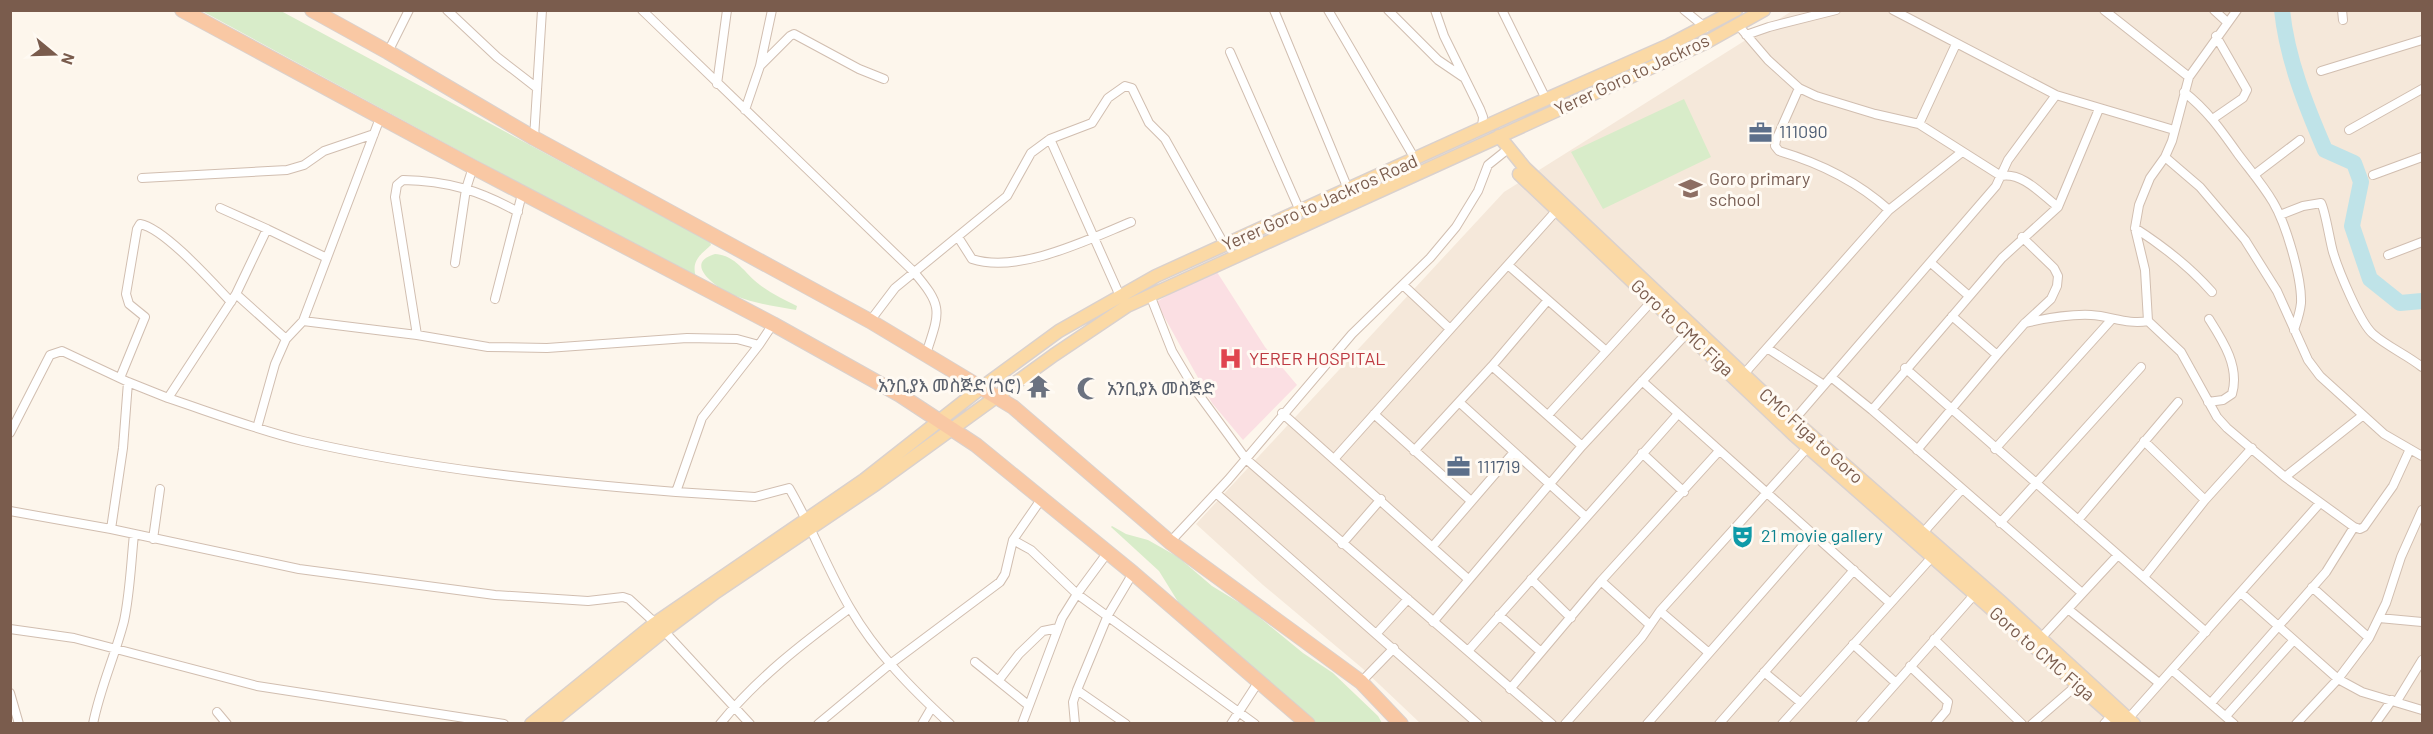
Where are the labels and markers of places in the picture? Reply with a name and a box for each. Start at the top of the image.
office icon: 111090 [1748,119,1774,145]
place label: 111090 [1779,120,1828,142]
place label: Goro primary school [1709,167,1810,210]
school or university icon: Goro primary school [1678,176,1704,202]
hospital icon: YERER HOSPITAL [1218,346,1244,372]
place label: YERER HOSPITAL [1249,347,1386,369]
temple icon: አንቢያእ መስጅድ (ጎሮ) [1025,373,1051,399]
place label: አንቢያእ መስጅድ (ጎሮ) [878,374,1020,396]
mosque icon: አንቢያእ መስጅድ [1076,376,1102,402]
place label: አንቢያእ መስጅድ [1107,377,1215,399]
office icon: 111719 [1446,454,1472,480]
place label: 111719 [1477,455,1520,477]
theatre icon: 21 movie gallery [1730,523,1756,549]
place label: 21 movie gallery [1761,524,1883,546]

